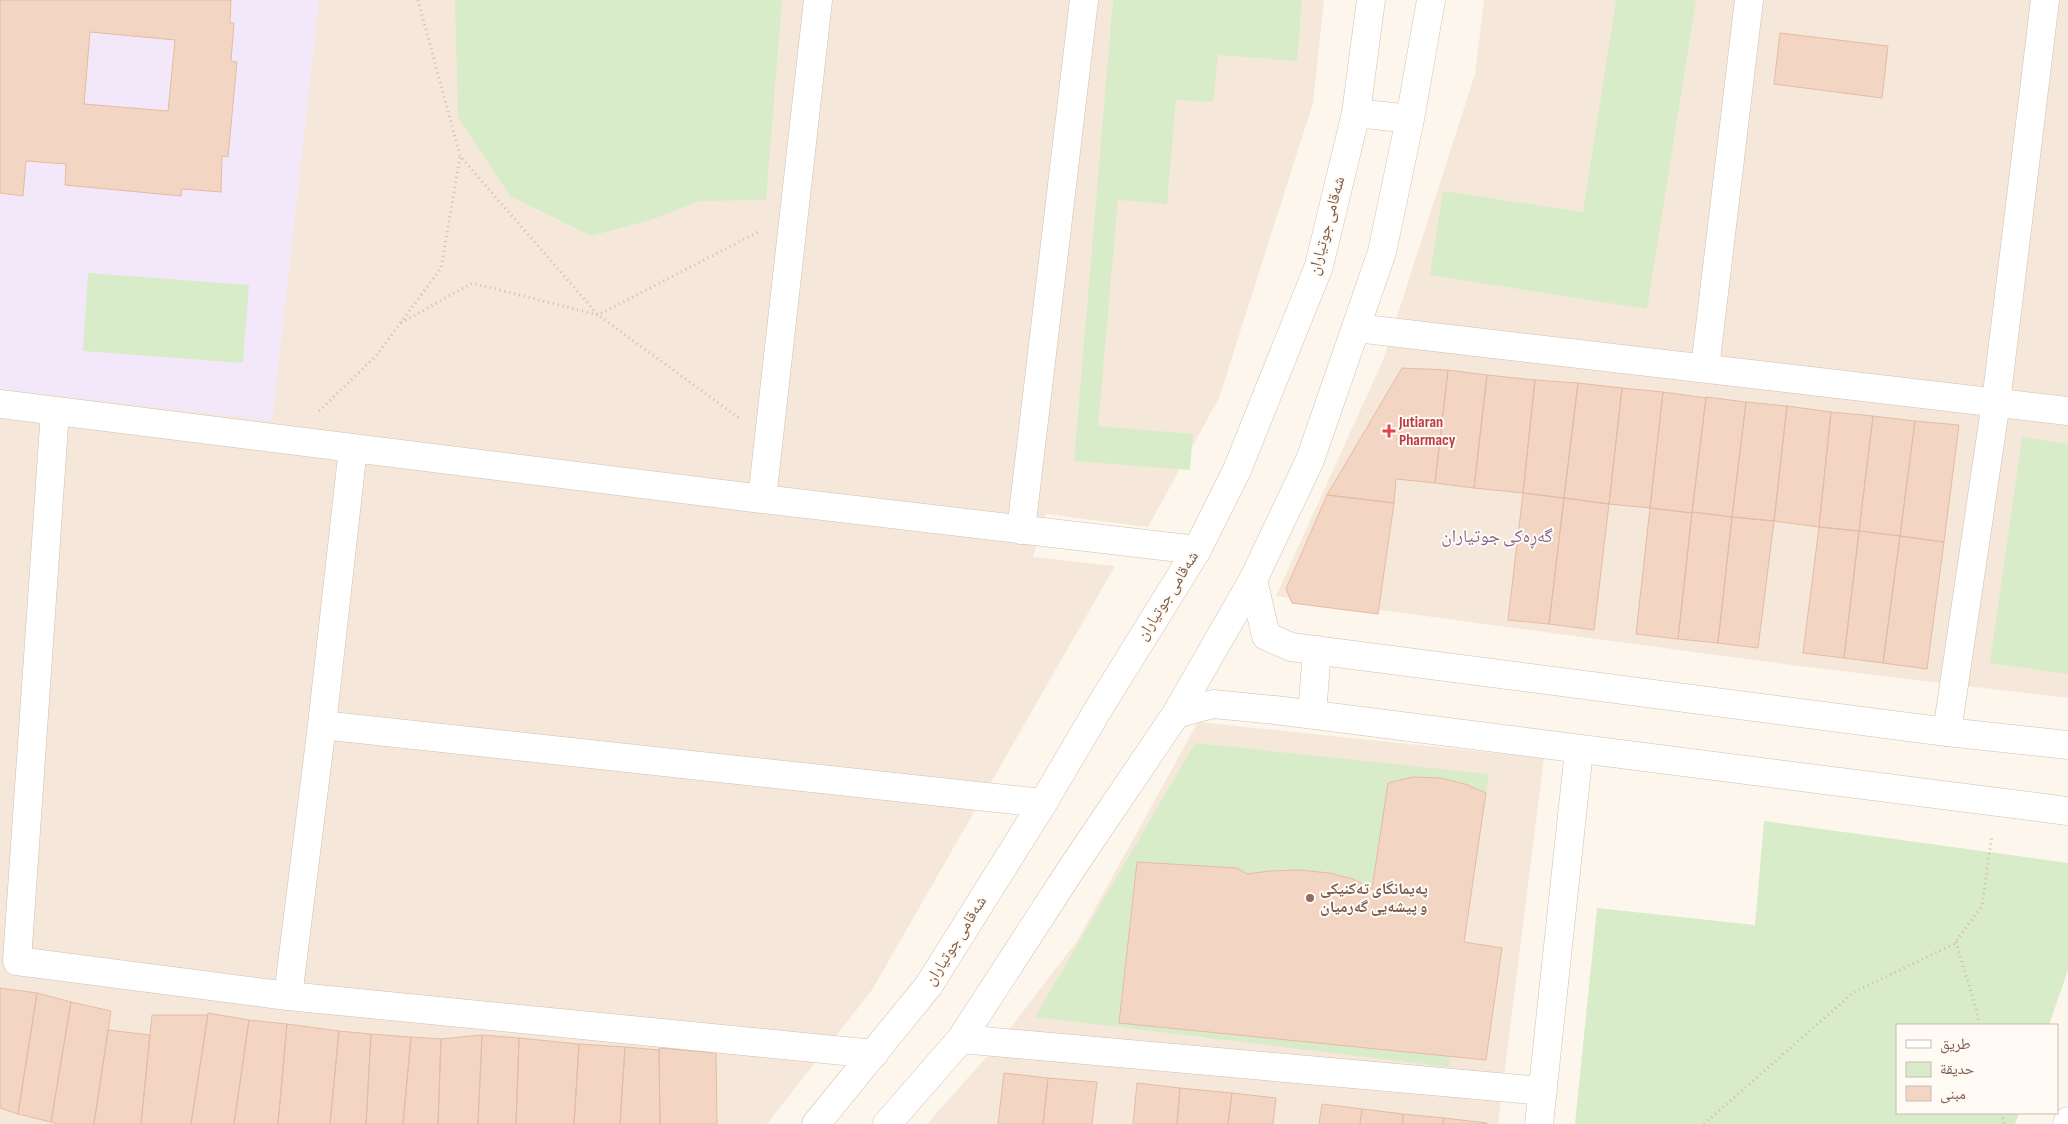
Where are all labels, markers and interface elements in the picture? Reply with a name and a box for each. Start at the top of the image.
street label: شەقامی جوتیاران [1305,174,1349,278]
place label: Jutiaran Pharmacy [1398,413,1456,450]
marker: Jutiaran Pharmacy [1383,425,1395,437]
district label: گەڕەکی جوتیاران [1441,526,1553,549]
street label: شەقامی جوتیاران [1133,548,1203,644]
place label: پەیمانگای تەکنیکی و پیشەیی گەرمیان [1320,880,1428,917]
marker: پەیمانگای تەکنیکی و پیشەیی گەرمیان [1304,892,1316,904]
street label: شەقامی جوتیاران [921,893,991,989]
legend [1896,1024,2058,1114]
text: طريق [1940,1035,1971,1054]
text: حديقة [1940,1060,1975,1079]
text: مبنى [1940,1085,1966,1104]

